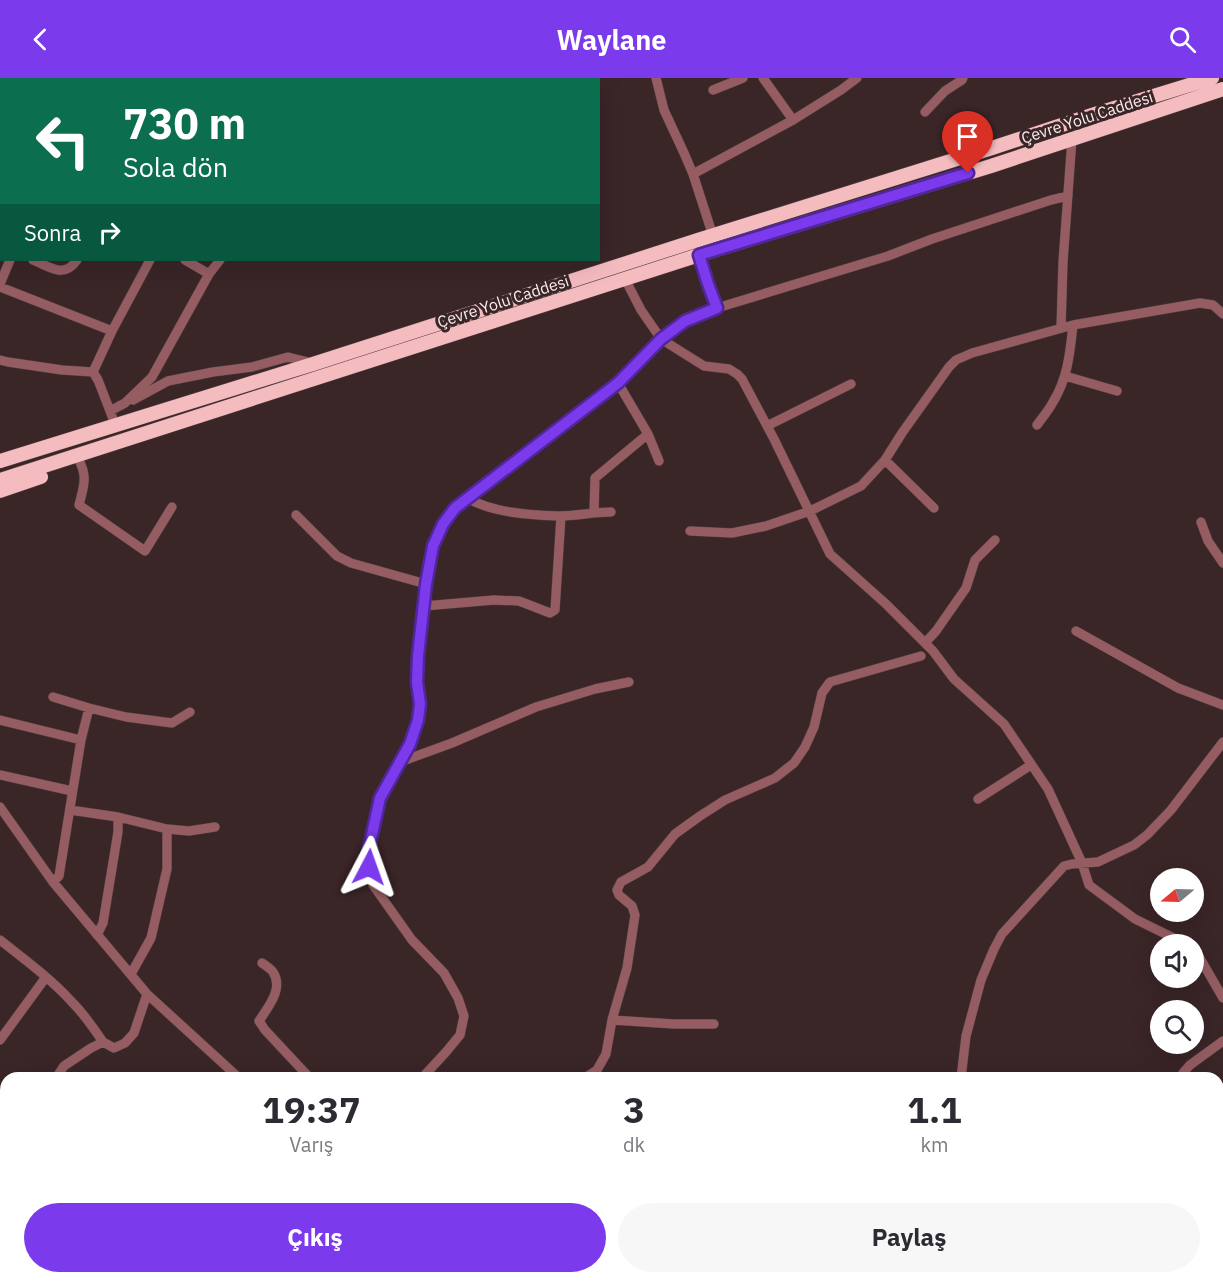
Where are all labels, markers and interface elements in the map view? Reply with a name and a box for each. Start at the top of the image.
text: Waylane [557,22,666,57]
icon: back [24,23,57,56]
icon: search [1166,23,1199,56]
street label: Çevre Yolu Caddesi [1019,86,1155,148]
text: 730 m [123,96,246,151]
icon: left [24,102,102,180]
pin [942,111,993,173]
icon: arrive [951,120,984,153]
text: Sola dön [123,149,228,184]
icon: right [93,216,126,249]
text: Sonra [24,218,81,247]
street label: Çevre Yolu Caddesi [435,270,571,332]
position arrow [337,835,401,899]
north arrow [1150,868,1204,922]
map controls [1150,868,1204,1054]
button: sound [1150,934,1204,988]
button: search [1150,1000,1204,1054]
text: 19:37 [262,1086,361,1133]
text: 3 [623,1086,645,1133]
text: 1.1 [907,1086,962,1133]
text: Varış [289,1131,334,1158]
text: dk [623,1131,645,1158]
text: km [921,1131,949,1158]
button: Çıkış [24,1203,606,1272]
button: Paylaş [618,1203,1200,1272]

